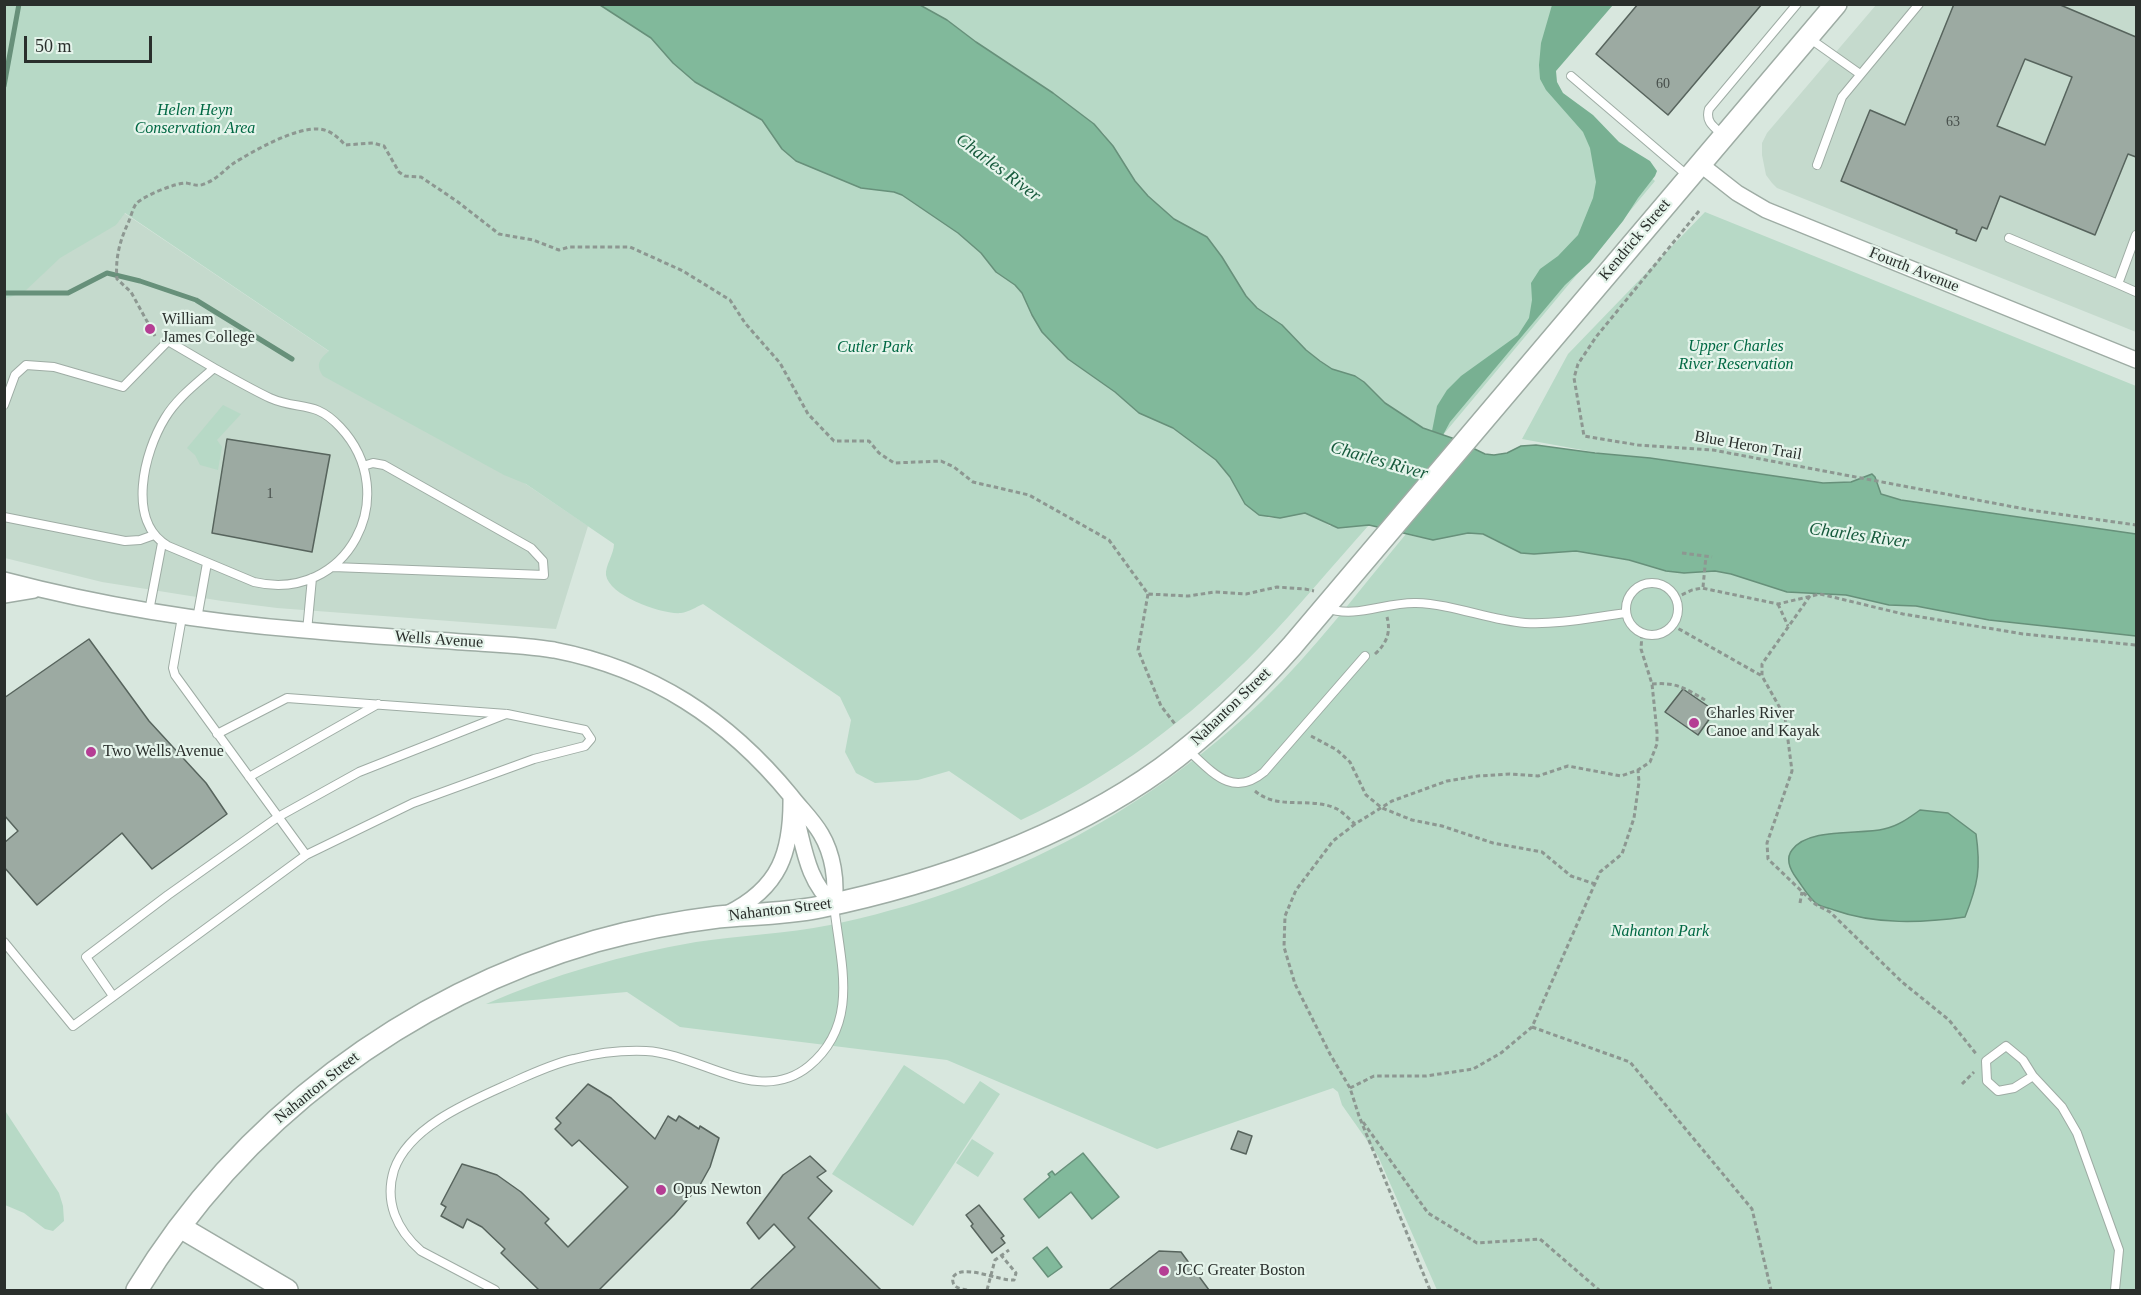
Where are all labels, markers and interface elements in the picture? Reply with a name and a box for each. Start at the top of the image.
scale bar [27,24,154,62]
text: 50 m [35,36,72,56]
house number: 60 [1656,76,1670,92]
park label: Helen Heyn Conservation Area [135,101,255,139]
house number: 63 [1946,114,1960,130]
water label: Charles River [951,129,1045,207]
street label: Kendrick Street [1595,195,1675,285]
street label: Fourth Avenue [1866,243,1962,297]
place label: William James College [162,310,255,348]
marker: William James College [143,322,157,336]
park label: Upper Charles River Reservation [1678,337,1794,375]
park label: Cutler Park [837,338,913,358]
street label: Blue Heron Trail [1693,427,1803,465]
water label: Charles River [1328,437,1430,485]
house number: 1 [266,486,274,502]
water label: Charles River [1808,518,1910,554]
street label: Wells Avenue [394,627,484,653]
street label: Nahanton Street [1187,664,1275,750]
place label: Charles River Canoe and Kayak [1706,704,1820,742]
marker: Charles River Canoe and Kayak [1687,716,1701,730]
place label: Two Wells Avenue [103,742,224,762]
marker: Two Wells Avenue [84,745,98,759]
street label: Nahanton Street [727,894,833,926]
park label: Nahanton Park [1611,922,1709,942]
street label: Nahanton Street [271,1048,363,1128]
place label: Opus Newton [673,1180,761,1200]
marker: Opus Newton [654,1183,668,1197]
place label: JCC Greater Boston [1176,1261,1305,1281]
marker: JCC Greater Boston [1157,1264,1171,1278]

